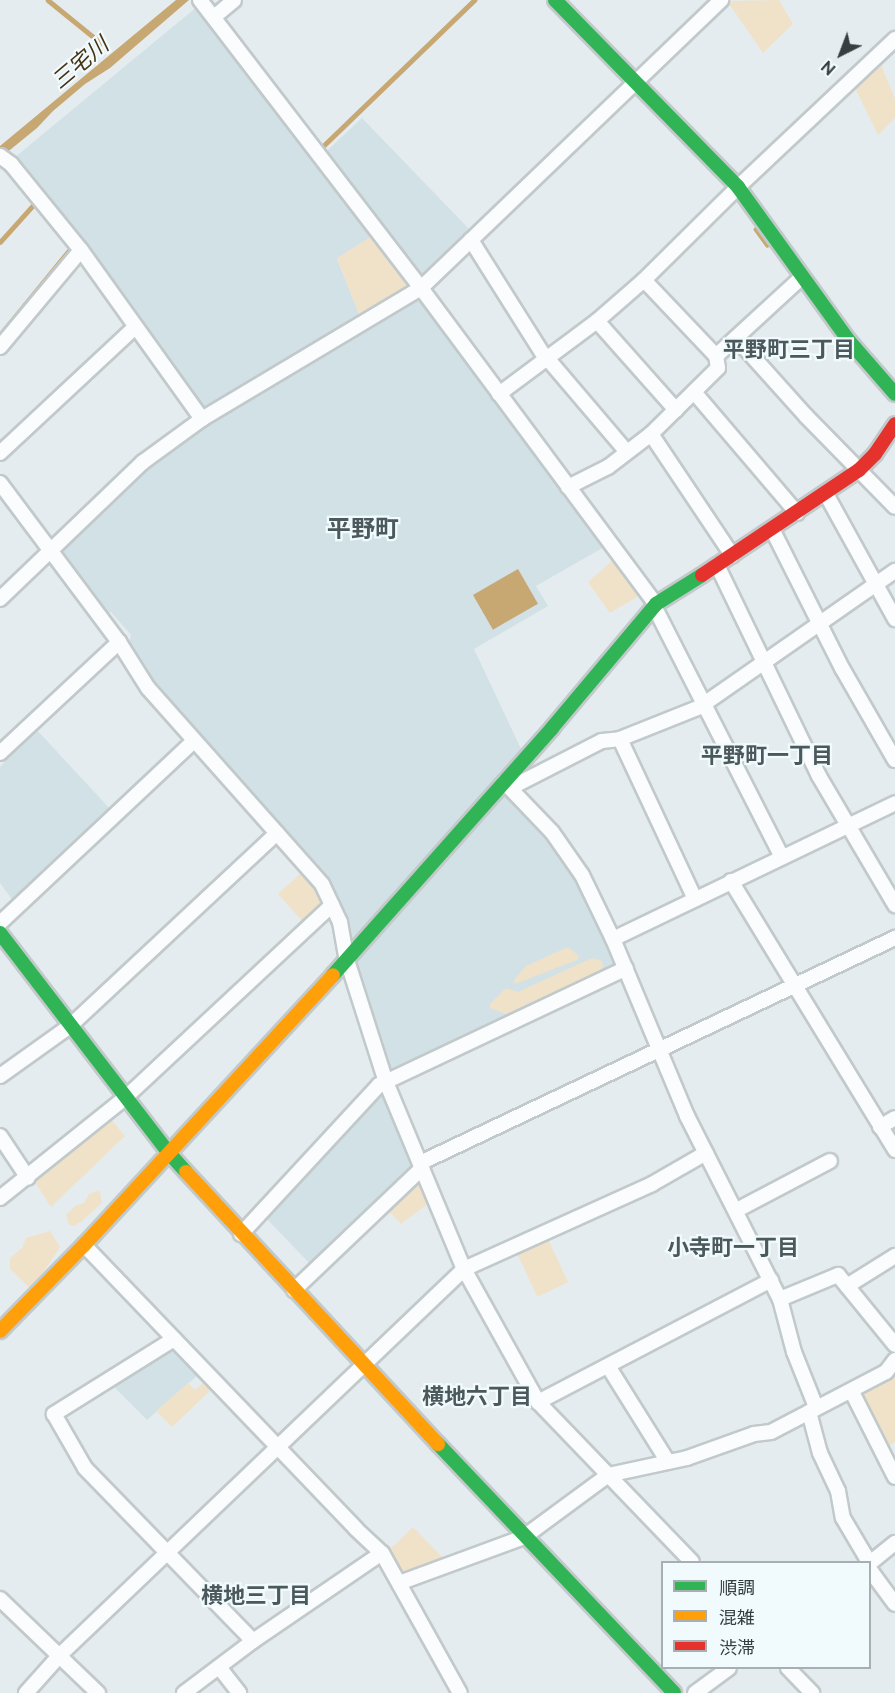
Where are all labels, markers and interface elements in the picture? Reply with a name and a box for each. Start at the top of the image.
north arrow [811,24,871,84]
water label: 三宅川 [46,32,114,94]
text: N [818,57,840,79]
district label: 平野町三丁目 [723,337,855,363]
district label: 平野町 [327,515,399,543]
district label: 平野町一丁目 [701,743,833,769]
district label: 小寺町一丁目 [667,1235,799,1261]
district label: 横地六丁目 [422,1384,532,1410]
legend [661,1561,871,1669]
text: 順調 [719,1577,755,1598]
district label: 横地三丁目 [201,1583,311,1609]
text: 混雑 [719,1607,755,1628]
text: 渋滞 [719,1637,755,1658]

